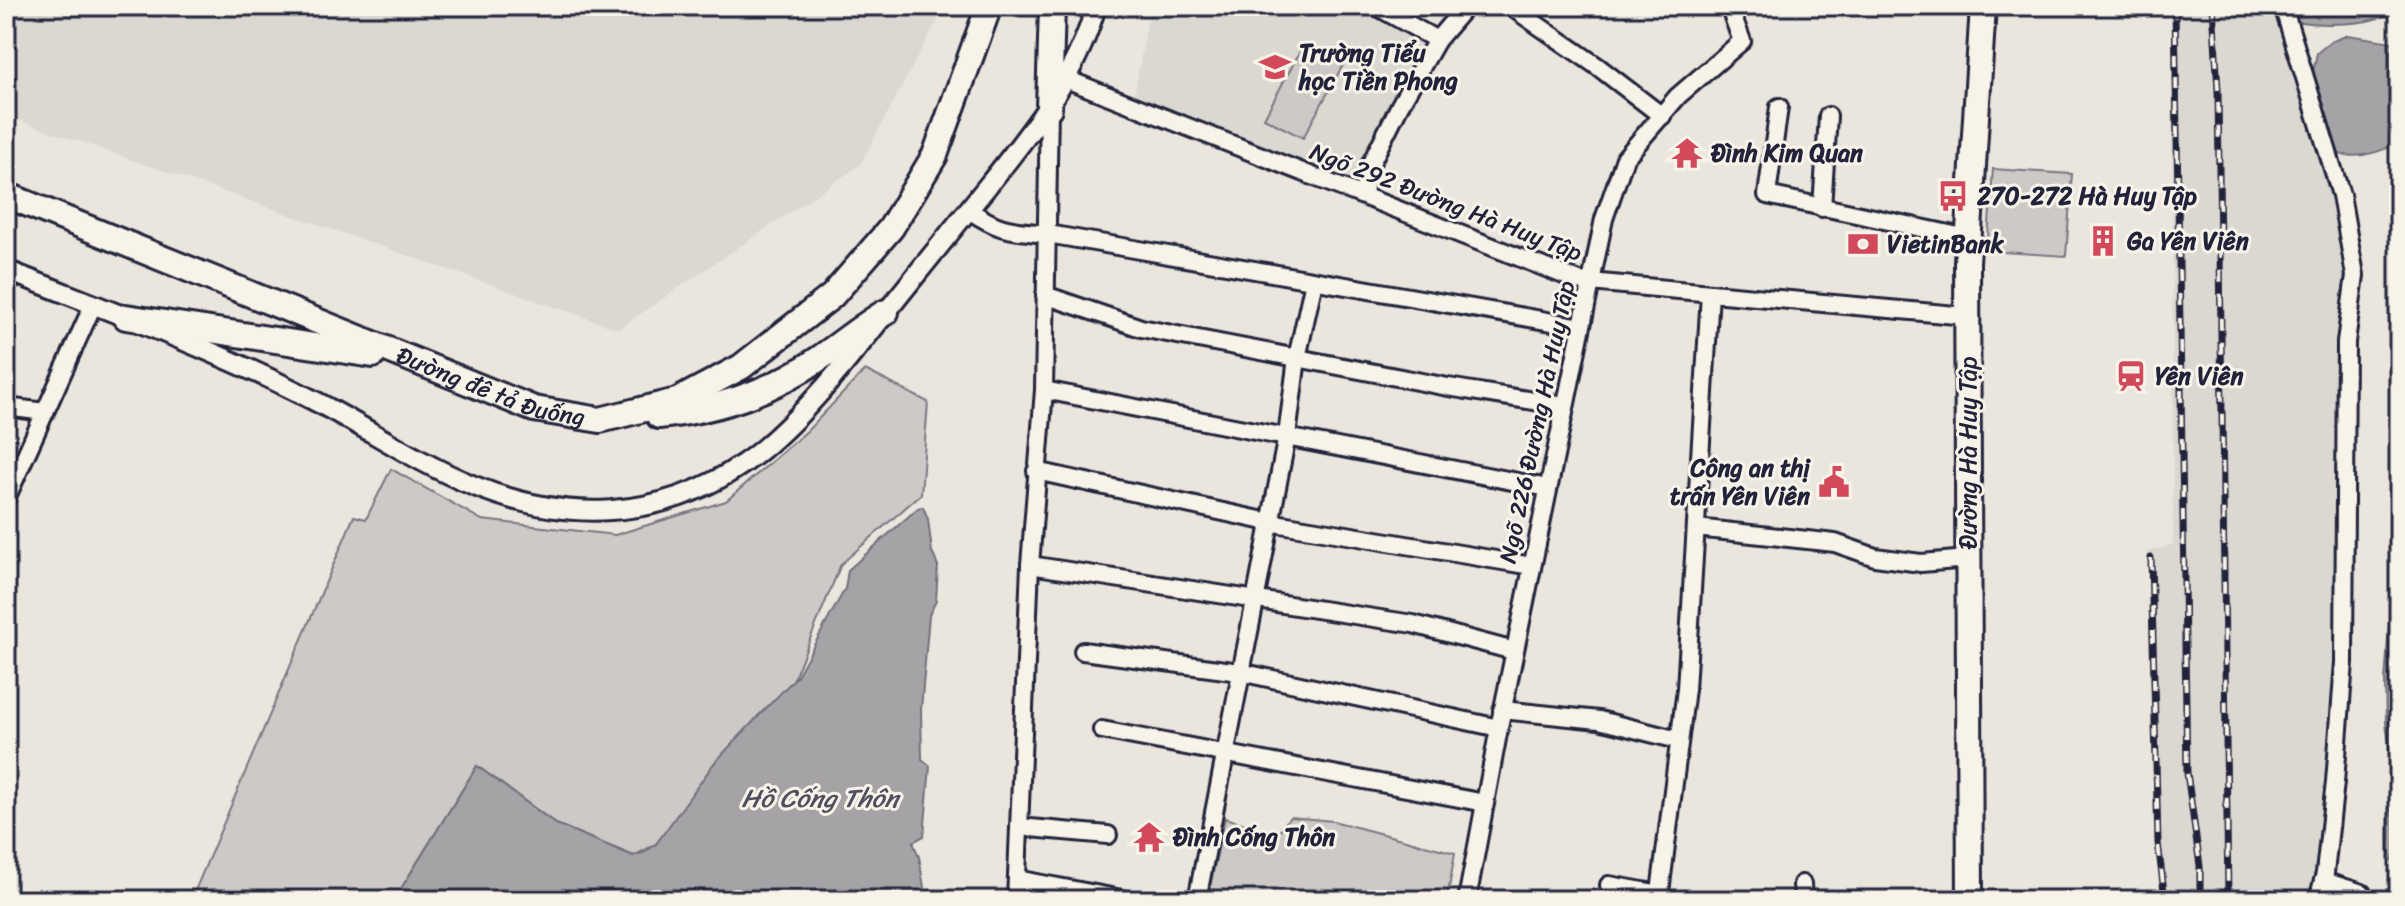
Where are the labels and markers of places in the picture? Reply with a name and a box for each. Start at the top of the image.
place label: Trường Tiểu học Tiền Phong [1298,32,1458,102]
school or university icon: Trường Tiểu học Tiền Phong [1258,50,1292,84]
place label: Đình Kim Quan [1710,132,1863,174]
temple icon: Đình Kim Quan [1670,136,1704,170]
place label: 270-272 Hà Huy Tập [1976,175,2197,217]
bus stop icon: 270-272 Hà Huy Tập [1936,179,1970,213]
place label: Ga Yên Viên [2127,220,2249,262]
place label: VietinBank [1887,223,2005,265]
building icon: Ga Yên Viên [2086,224,2120,258]
bank icon: VietinBank [1846,227,1880,261]
place label: Yên Viên [2155,355,2243,397]
station icon: Yên Viên [2114,359,2148,393]
place label: Công an thị trấn Yên Viên [1670,447,1811,517]
public building icon: Công an thị trấn Yên Viên [1817,465,1851,499]
place label: Đình Cống Thôn [1172,816,1335,858]
temple icon: Đình Cống Thôn [1132,820,1166,854]

